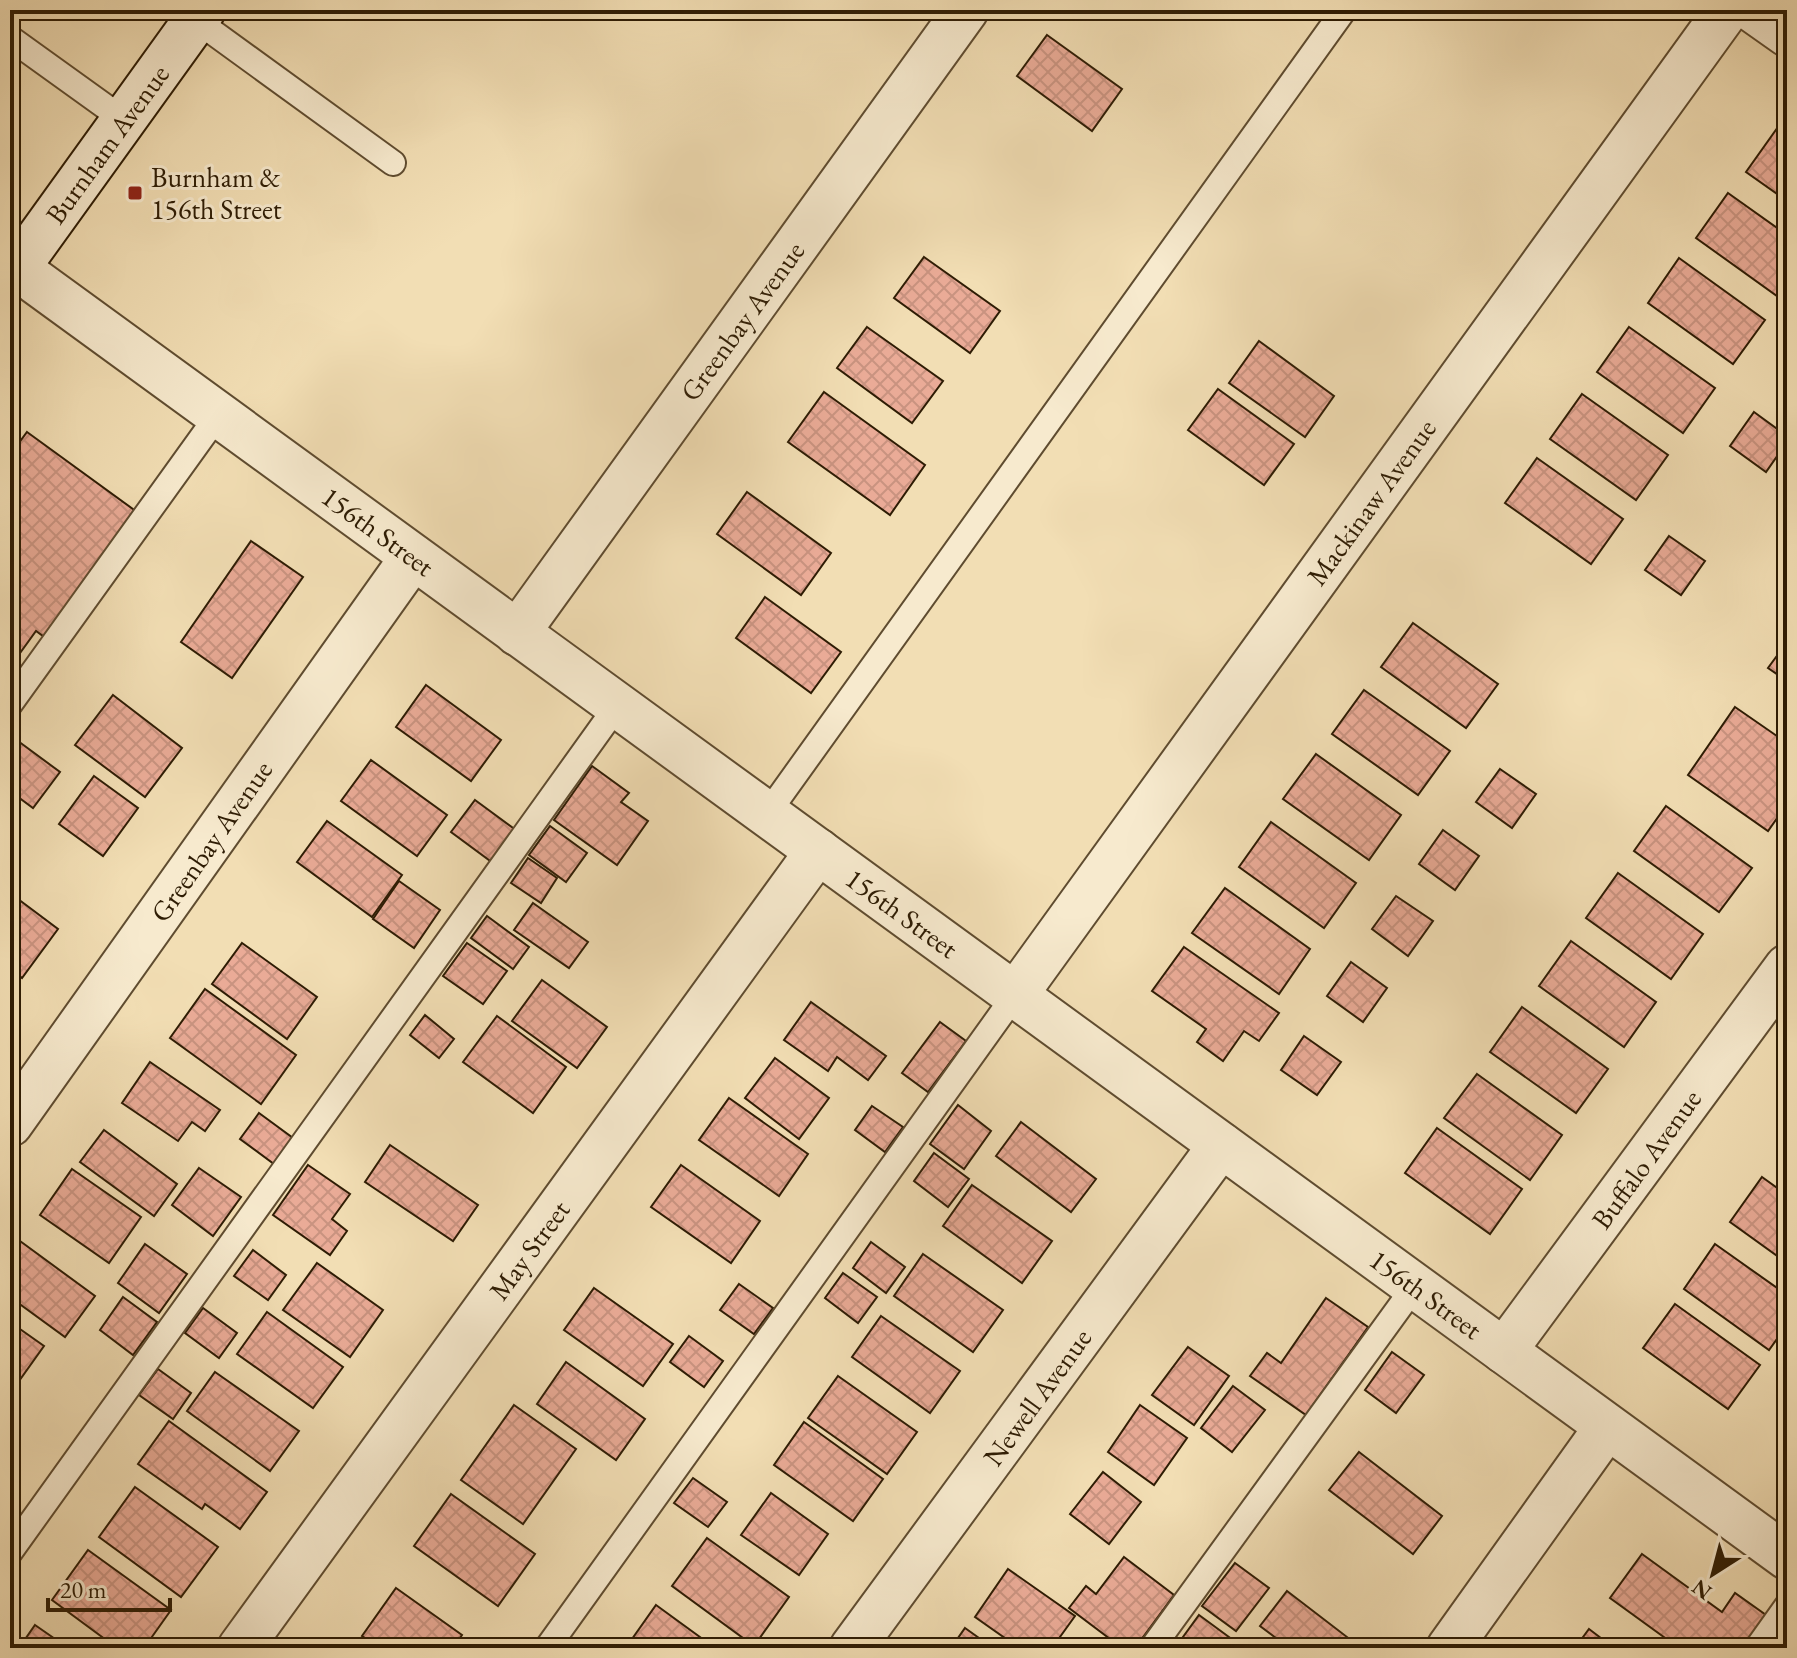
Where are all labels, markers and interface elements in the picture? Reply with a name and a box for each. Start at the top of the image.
street label: Burnham Avenue [37,57,177,231]
place label: Burnham & 156th Street [151,159,282,227]
marker: Burnham & 156th Street [126,184,144,202]
street label: Greenbay Avenue [672,234,812,408]
street label: Mackinaw Avenue [1298,411,1444,593]
street label: 156th Street [315,478,442,584]
street label: Greenbay Avenue [142,753,280,929]
street label: 156th Street [839,860,966,966]
street label: Buffalo Avenue [1583,1082,1709,1236]
street label: May Street [481,1193,577,1307]
street label: 156th Street [1363,1241,1490,1347]
street label: Newell Avenue [975,1321,1099,1473]
north arrow [1673,1534,1753,1614]
scale bar [48,1562,170,1612]
text: N [1686,1573,1717,1607]
text: 20 m [60,1574,107,1605]

